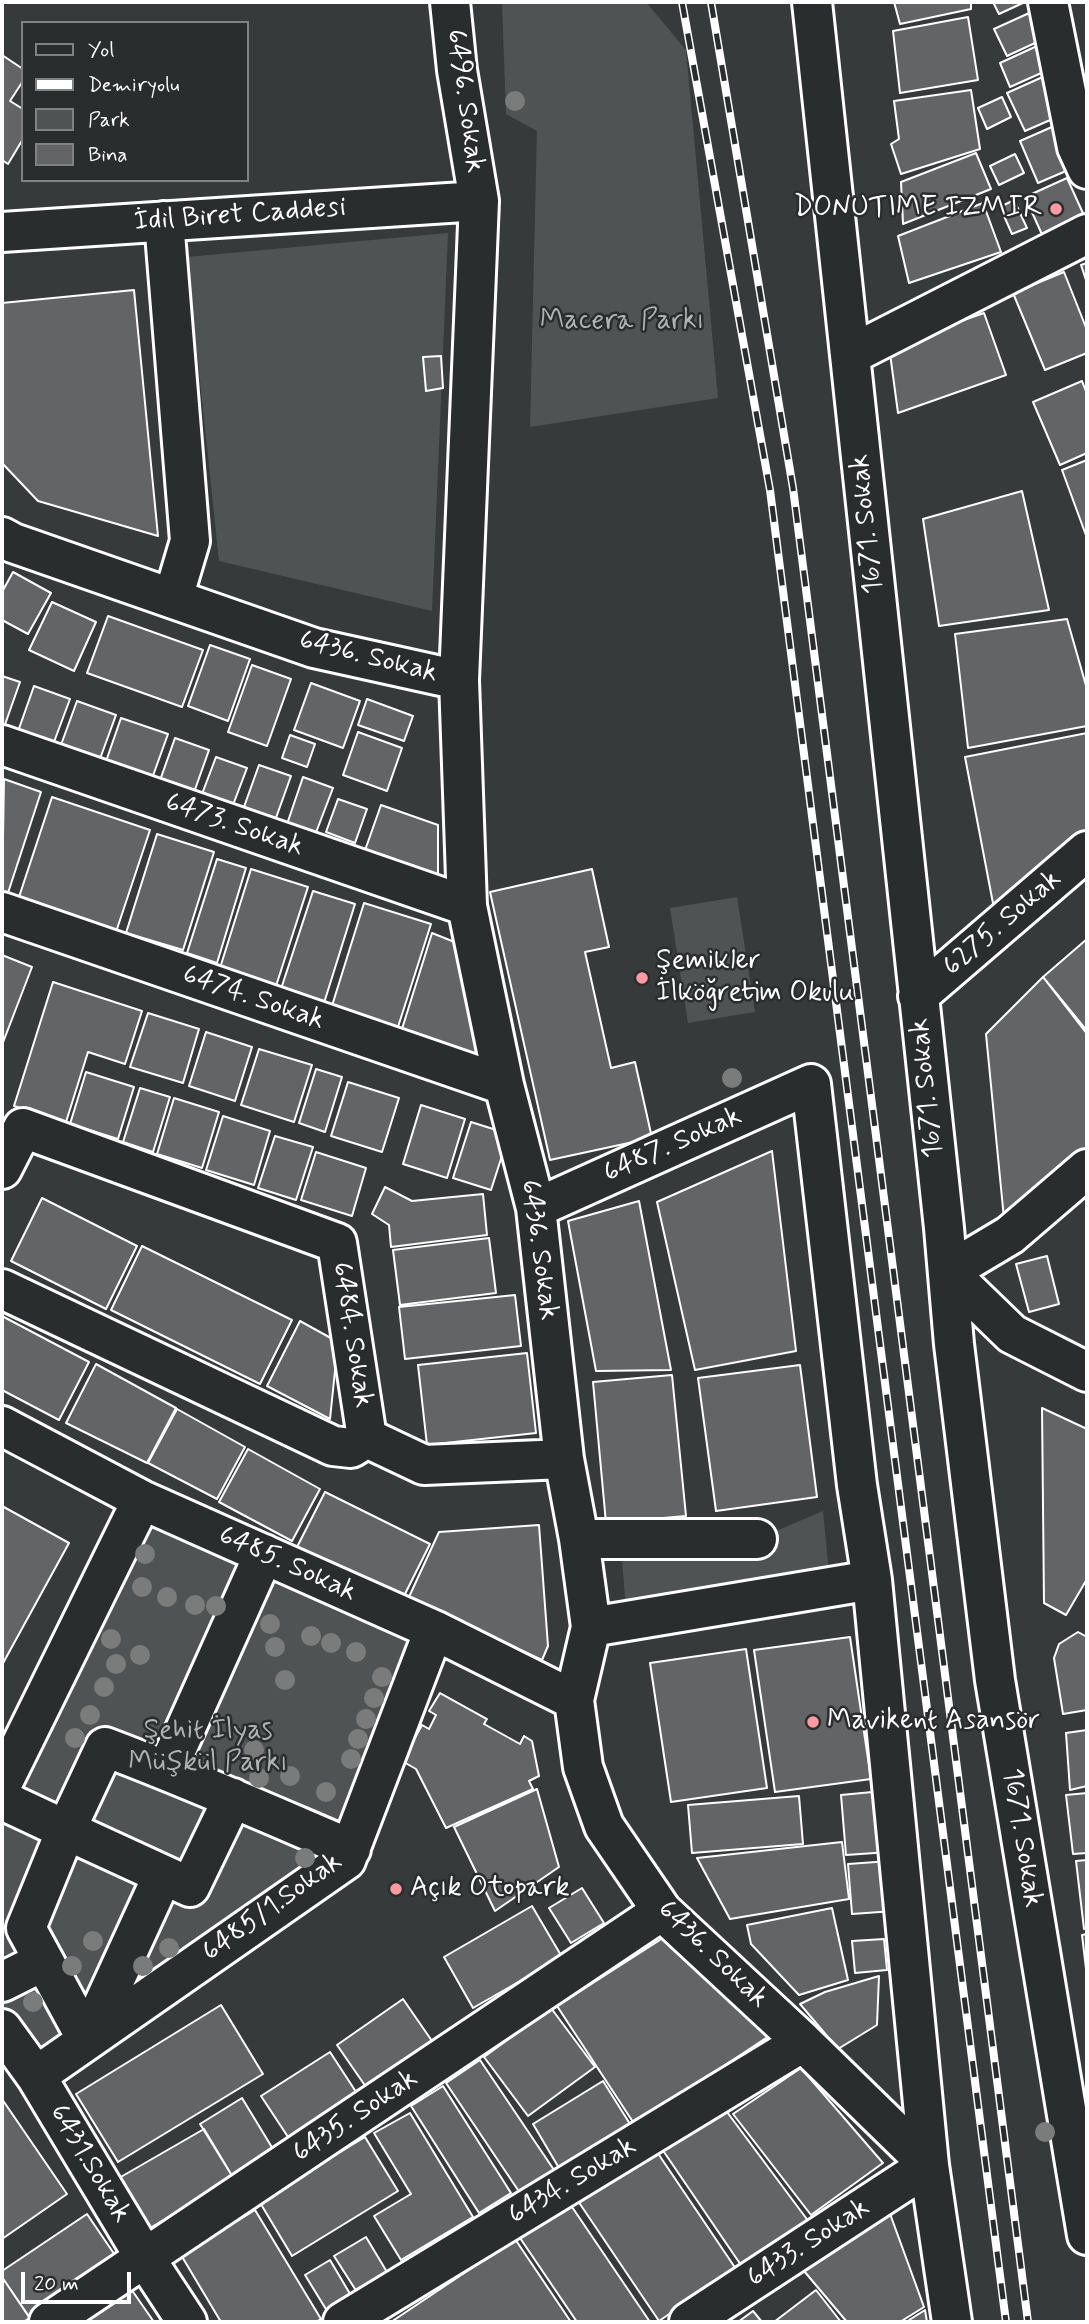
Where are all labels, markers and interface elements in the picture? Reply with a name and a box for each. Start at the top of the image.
legend [21,21,248,182]
street label: 6496. Sokak [437,27,491,175]
text: Yol [88,36,114,64]
text: Demiryolu [88,71,180,99]
text: Park [88,106,130,134]
text: Bina [88,141,128,169]
street label: İdil Biret Caddesi [133,192,347,240]
place label: DONUTIME IZMIR [794,192,1042,226]
marker: DONUTIME IZMIR [1048,201,1064,217]
park label: Macera Parkı [540,305,704,339]
street label: 1671. Sokak [844,452,892,596]
street label: 6436. Sokak [295,625,441,691]
street label: 6473. Sokak [161,787,307,865]
street label: 6275. Sokak [937,864,1069,984]
place label: Şemikler İlköğretim Okulu [656,945,854,1011]
street label: 6474. Sokak [178,959,328,1039]
marker: Şemikler İlköğretim Okulu [634,970,650,986]
street label: 1671. Sokak [904,1016,952,1160]
street label: 6487. Sokak [599,1101,747,1191]
street label: 6436. Sokak [512,1178,564,1322]
street label: 6484. Sokak [323,1260,379,1410]
street label: 6485. Sokak [213,1520,361,1610]
place label: Mavikent Asansör [827,1705,1040,1739]
marker: Mavikent Asansör [805,1714,821,1730]
park label: Şehit İlyas Müşkül Parkı [128,1715,288,1781]
street label: 1671. Sokak [993,1766,1049,1910]
street label: 6485/1.Sokak [197,1846,349,1970]
place label: Açık Otopark [410,1872,570,1906]
marker: Açık Otopark [388,1881,404,1897]
street label: 6436. Sokak [650,1894,774,2016]
street label: 6435. Sokak [287,2063,425,2171]
street label: 6431.Sokak [41,2099,137,2229]
street label: 6434. Sokak [503,2131,643,2233]
street label: 6433. Sokak [741,2192,877,2296]
scale bar [24,2258,135,2302]
text: 20 m [34,2270,79,2298]

